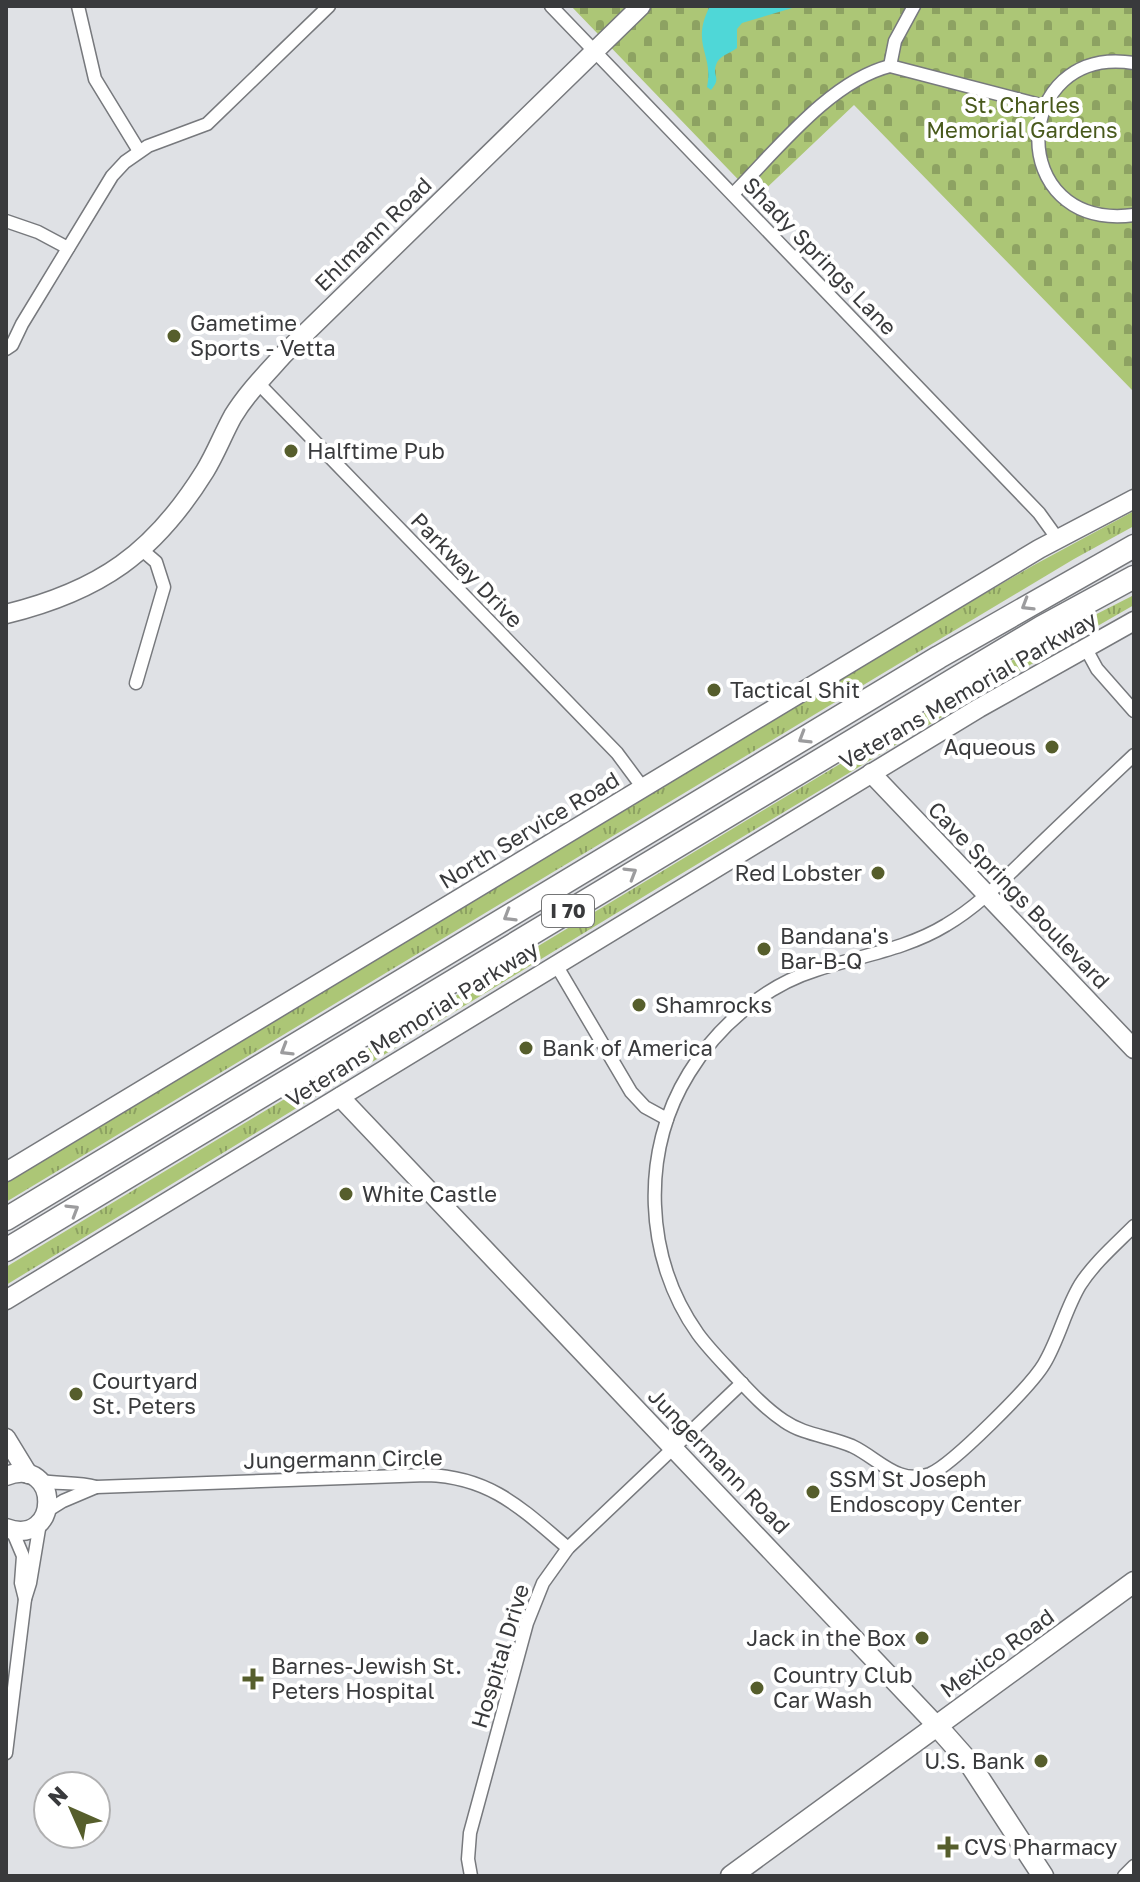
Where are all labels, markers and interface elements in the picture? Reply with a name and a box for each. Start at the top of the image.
park label: St. Charles Memorial Gardens [926,91,1118,143]
street label: Ehlmann Road [308,171,437,296]
street label: Shady Springs Lane [738,171,903,340]
place label: Gametime Sports - Vetta [190,309,336,361]
marker: Gametime Sports - Vetta [165,327,183,345]
place label: Halftime Pub [307,437,445,464]
marker: Halftime Pub [282,442,300,460]
street label: Parkway Drive [406,506,529,633]
one-way arrow [1021,595,1036,611]
street label: Veterans Memorial Parkway [834,605,1101,774]
place label: Tactical Shit [730,676,860,703]
marker: Tactical Shit [705,681,723,699]
one-way arrow [798,729,813,744]
place label: Aqueous [944,733,1036,760]
marker: Aqueous [1043,738,1061,756]
street label: North Service Road [434,765,624,894]
street label: Cave Springs Boulevard [923,795,1116,994]
place label: Red Lobster [735,859,862,886]
marker: Red Lobster [869,864,887,882]
one-way arrow [622,867,637,883]
road number: I 70 [542,895,594,927]
one-way arrow [503,906,518,922]
place label: Bandana's Bar-B-Q [780,922,889,974]
street label: Veterans Memorial Parkway [281,935,543,1113]
marker: Bandana's Bar-B-Q [755,940,773,958]
place label: Shamrocks [655,991,772,1018]
marker: Shamrocks [630,996,648,1014]
place label: Bank of America [542,1034,713,1061]
marker: Bank of America [517,1039,535,1057]
one-way arrow [280,1040,295,1056]
place label: White Castle [362,1180,497,1207]
marker: White Castle [337,1185,355,1203]
one-way arrow [64,1204,79,1220]
place label: Courtyard St. Peters [92,1367,198,1419]
street label: Jungermann Road [643,1382,796,1539]
marker: Courtyard St. Peters [67,1385,85,1403]
street label: Jungermann Circle [243,1443,443,1474]
place label: SSM St Joseph Endoscopy Center [829,1465,1022,1517]
marker: SSM St Joseph Endoscopy Center [804,1483,822,1501]
street label: Hospital Drive [465,1581,534,1731]
street label: Mexico Road [935,1602,1059,1703]
place label: Jack in the Box [746,1624,906,1651]
marker: Jack in the Box [913,1629,931,1647]
place label: Barnes-Jewish St. Peters Hospital [271,1652,462,1704]
place label: Country Club Car Wash [773,1661,912,1713]
marker: Barnes-Jewish St. Peters Hospital [242,1668,264,1690]
marker: Country Club Car Wash [748,1679,766,1697]
place label: U.S. Bank [924,1747,1025,1774]
marker: U.S. Bank [1032,1752,1050,1770]
north arrow [32,1770,112,1850]
text: N [42,1780,73,1811]
place label: CVS Pharmacy [964,1833,1117,1860]
marker: CVS Pharmacy [939,1838,957,1856]

